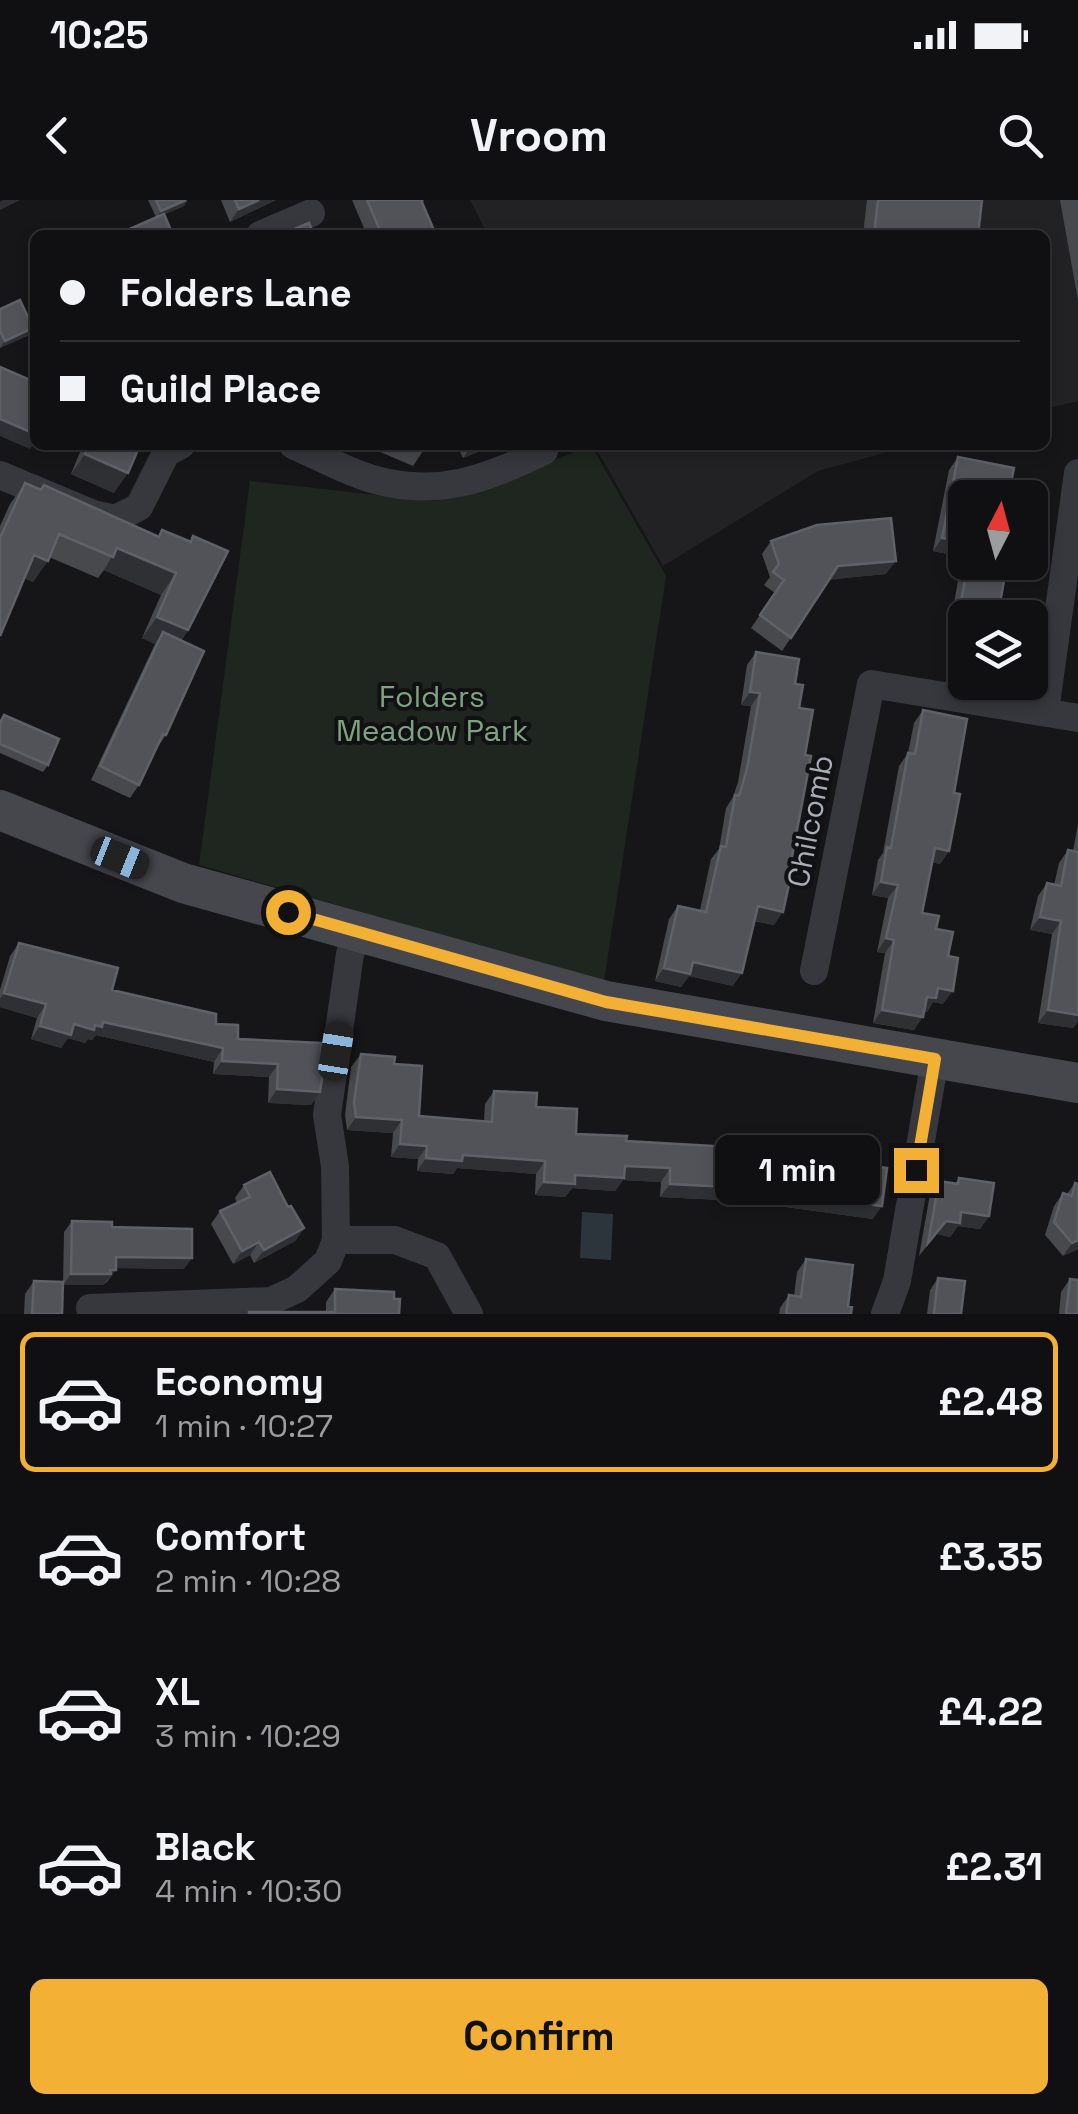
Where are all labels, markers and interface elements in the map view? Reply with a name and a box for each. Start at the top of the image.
text: 10:25 [50,11,149,59]
text: Vroom [470,107,608,164]
icon: back [30,108,85,163]
icon: search [993,108,1048,163]
text: Folders Lane [120,269,352,317]
text: Guild Place [120,365,322,413]
north arrow [948,480,1048,580]
map controls [948,480,1048,700]
button: layers [948,600,1048,700]
park label: Folders Meadow Park [336,677,528,750]
street label: Chilcomb [778,752,842,890]
car [87,833,153,883]
route start [266,890,311,935]
car [316,1019,356,1083]
callout: 1 min [716,1135,881,1205]
route end [894,1148,939,1193]
text: 1 min [758,1150,837,1190]
icon: car [35,1357,125,1447]
text: Economy [155,1358,324,1406]
text: £2.48 [938,1378,1043,1426]
text: 1 min · 10:27 [155,1406,333,1446]
icon: car [35,1512,125,1602]
text: Comfort [155,1513,306,1561]
text: £3.35 [938,1533,1043,1581]
text: 2 min · 10:28 [155,1561,341,1601]
icon: car [35,1667,125,1757]
text: XL [155,1668,200,1716]
text: £4.22 [938,1688,1043,1736]
text: 3 min · 10:29 [155,1716,341,1756]
icon: car [35,1822,125,1912]
text: Black [155,1823,256,1871]
text: £2.31 [945,1843,1043,1891]
text: 4 min · 10:30 [155,1871,342,1911]
button: Confirm [30,1979,1048,2094]

